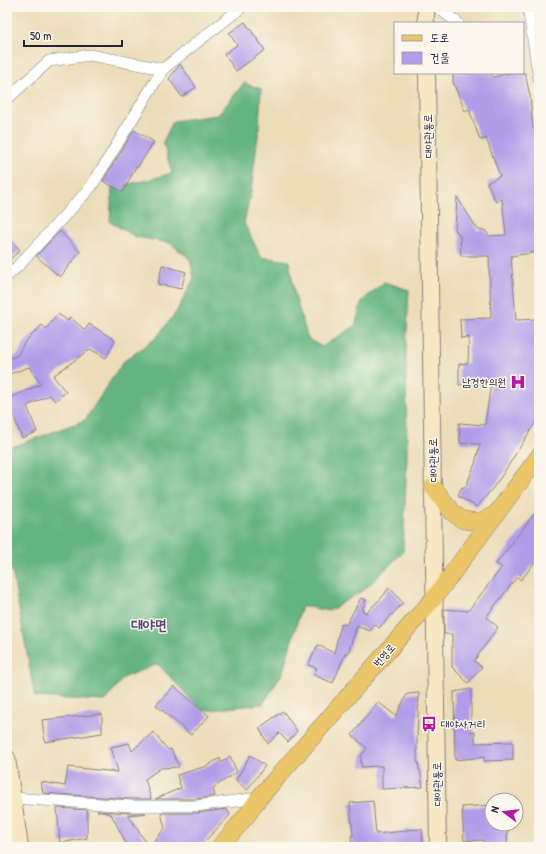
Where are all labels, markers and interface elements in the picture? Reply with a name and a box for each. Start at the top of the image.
scale bar [24,22,122,48]
legend [394,22,524,74]
text: 50 m [30,27,51,44]
text: 도로 [430,29,449,46]
text: 건물 [430,49,450,66]
street label: 대야관통로 [421,114,435,158]
hospital icon: 남경한의원 [509,373,527,391]
place label: 남경한의원 [462,375,506,389]
street label: 대야관통로 [426,438,440,482]
district label: 대야면 [131,614,167,635]
street label: 번영로 [370,640,398,670]
bus stop icon: 대야사거리 [420,715,438,733]
place label: 대야사거리 [441,717,485,731]
street label: 대야관통로 [430,762,444,806]
north arrow [484,792,524,832]
text: N [487,805,502,814]

